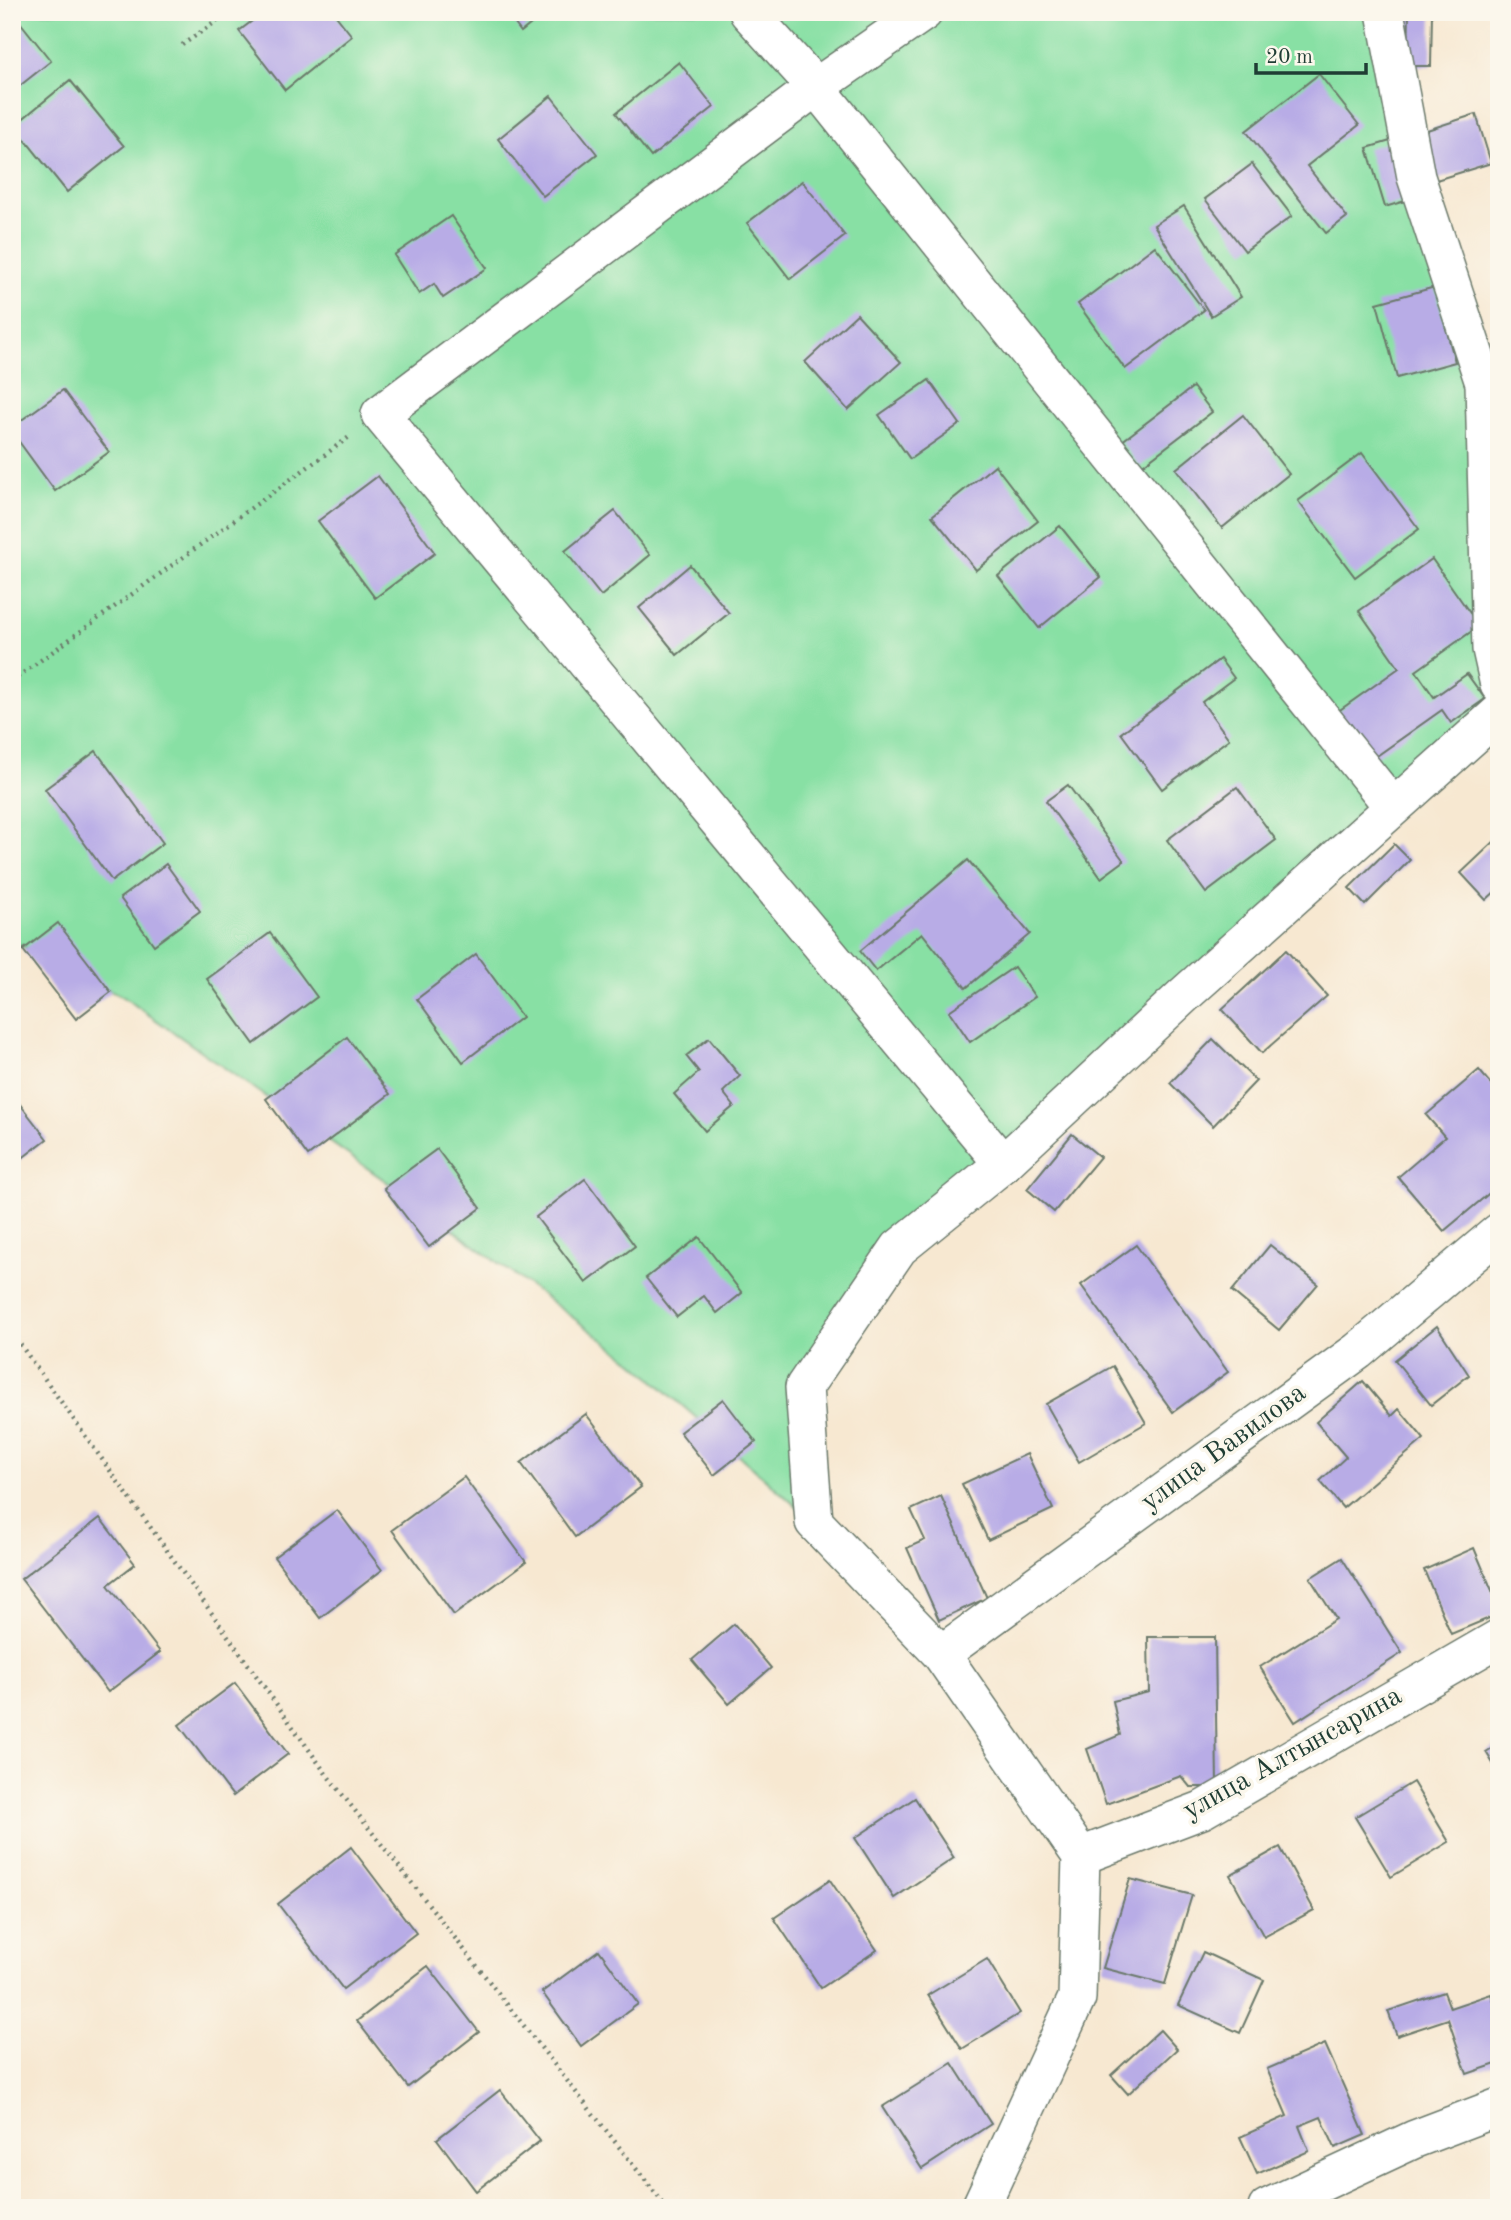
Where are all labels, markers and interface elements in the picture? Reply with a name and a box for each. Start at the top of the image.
scale bar [1256,32,1366,76]
text: 20 m [1266,47,1313,68]
street label: улица Вавилова [1136,1379,1312,1517]
street label: улица Алтынсарина [1179,1682,1407,1826]

